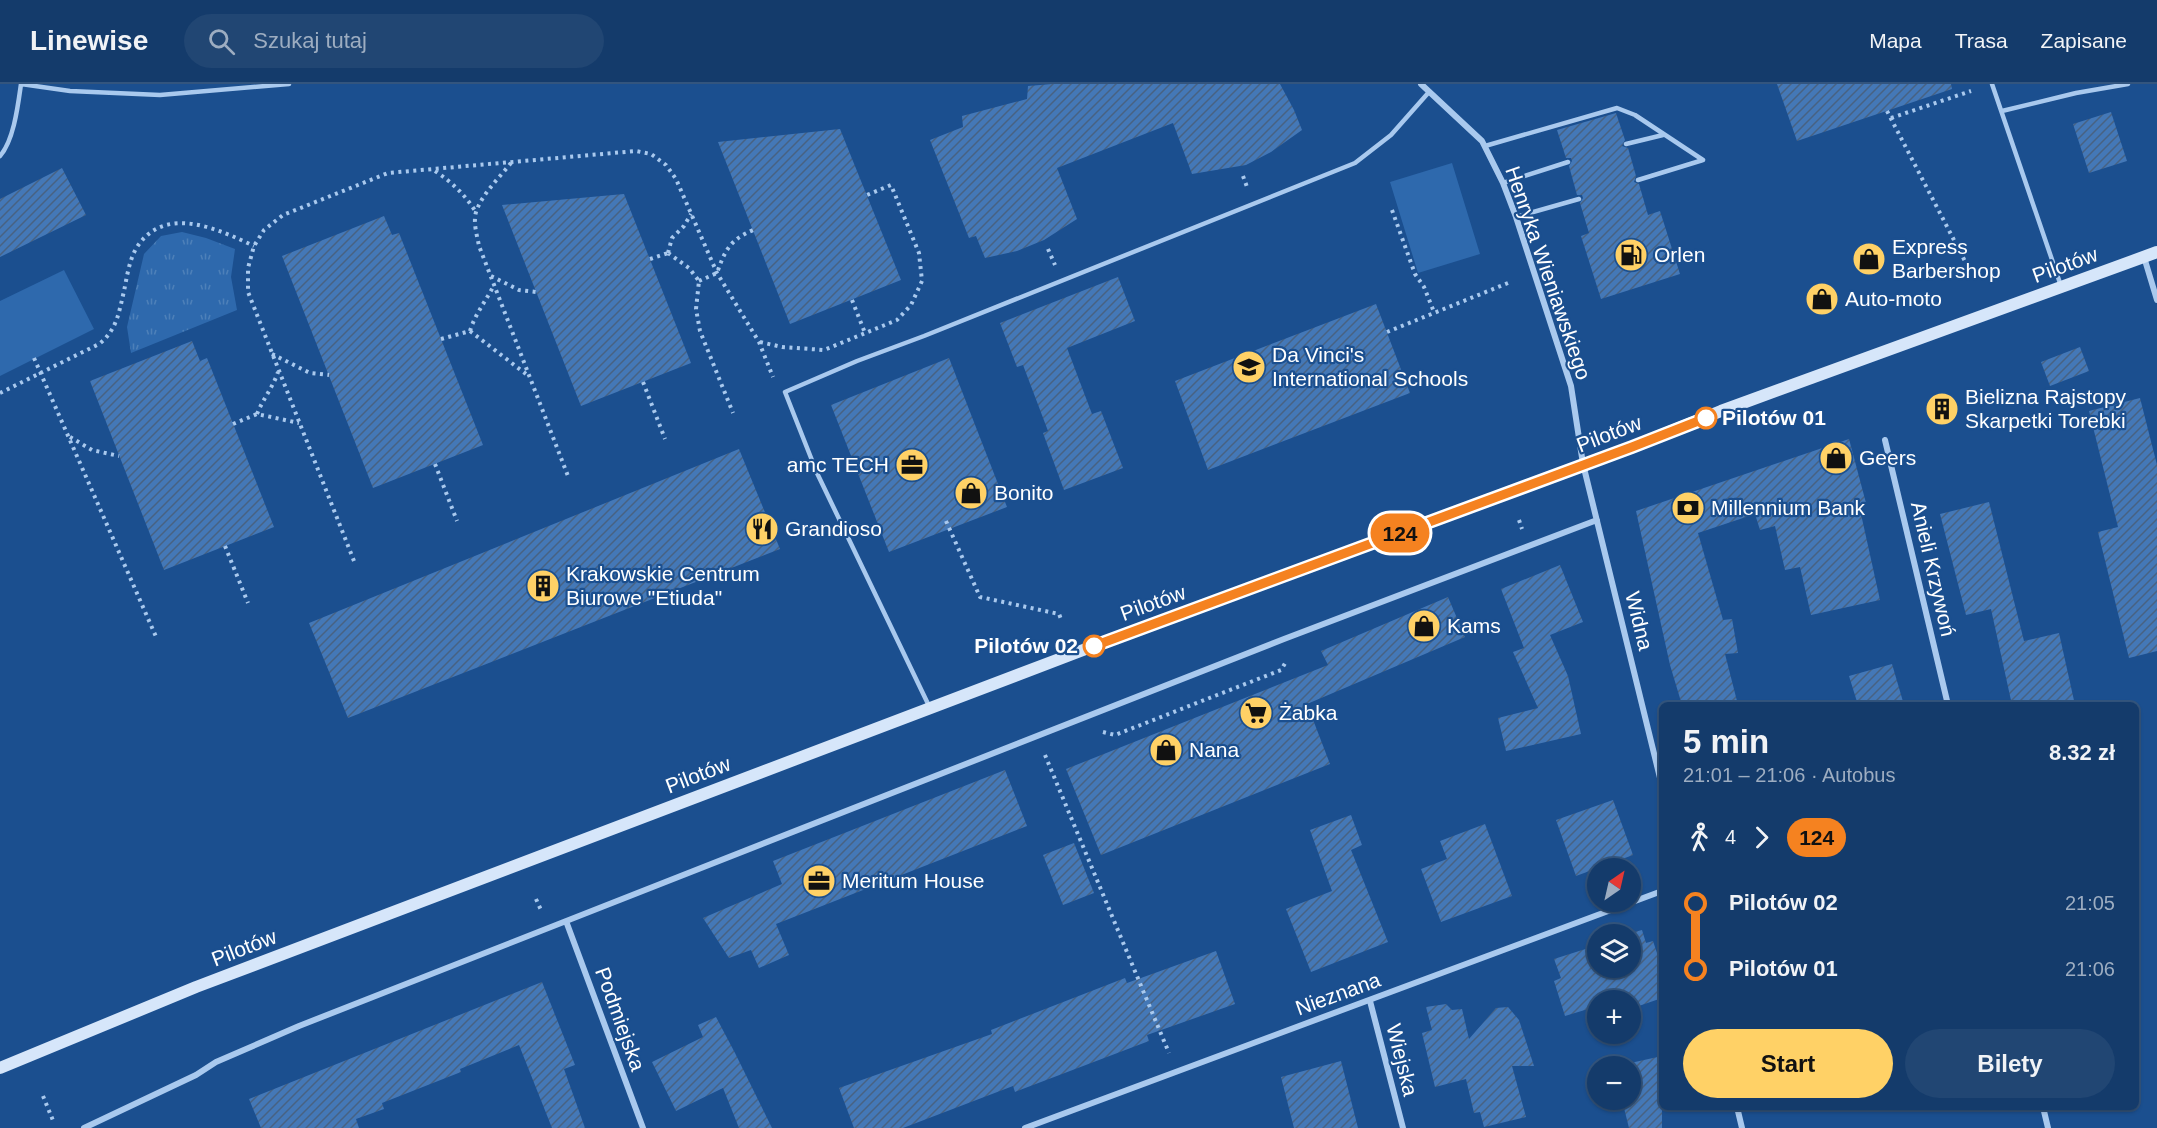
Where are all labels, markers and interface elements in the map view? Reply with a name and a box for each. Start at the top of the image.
search box [184,14,604,68]
text: Linewise [30,25,148,56]
icon: search [205,25,238,58]
text: Szukaj tutaj [253,28,367,53]
text: Mapa [1869,29,1922,52]
text: Trasa [1955,29,2008,52]
text: Zapisane [2041,29,2127,52]
street label: Henryka Wieniawskiego [1501,163,1596,383]
place label: Express Barbershop [1892,235,2001,282]
fuel station icon: Orlen [1613,237,1649,273]
shop icon: Express Barbershop [1851,241,1887,277]
street label: Pilotów [2029,242,2101,287]
place label: Orlen [1654,243,1705,266]
shop icon: Auto-moto [1804,281,1840,317]
place label: Auto-moto [1845,287,1942,310]
place label: Da Vinci's International Schools [1272,343,1468,390]
school or university icon: Da Vinci's International Schools [1231,349,1267,385]
place label: Bielizna Rajstopy Skarpetki Torebki [1965,385,2127,432]
building icon: Bielizna Rajstopy Skarpetki Torebki [1924,391,1960,427]
place label: Pilotów 01 [1722,406,1826,429]
marker: Pilotów 01 [1695,407,1717,429]
street label: Pilotów [1573,410,1645,456]
shop icon: Geers [1818,440,1854,476]
place label: Geers [1859,446,1916,469]
office icon: amc TECH [894,447,930,483]
place label: amc TECH [787,453,889,476]
shop icon: Bonito [953,475,989,511]
place label: Bonito [994,481,1054,504]
bank icon: Millennium Bank [1670,490,1706,526]
place label: Millennium Bank [1711,496,1866,519]
street label: Anieli Krzywoń [1907,499,1960,639]
restaurant icon: Grandioso [744,511,780,547]
line badge: 124 [1366,514,1434,552]
place label: Grandioso [785,517,882,540]
text: 124 [1382,522,1418,545]
place label: Krakowskie Centrum Biurowe "Etiuda" [566,562,760,609]
building icon: Krakowskie Centrum Biurowe "Etiuda" [525,568,561,604]
street label: Pilotów [1117,580,1189,625]
street label: Widna [1621,589,1658,653]
shop icon: Kams [1406,608,1442,644]
place label: Kams [1447,614,1501,637]
place label: Pilotów 02 [974,634,1078,657]
marker: Pilotów 02 [1083,635,1105,657]
supermarket icon: Żabka [1238,695,1274,731]
place label: Żabka [1279,701,1338,724]
text: 5 min [1683,723,1769,760]
shop icon: Nana [1148,732,1184,768]
place label: Nana [1189,738,1240,761]
text: 8.32 zł [2049,740,2115,765]
street label: Pilotów [662,751,734,797]
text: 21:01 – 21:06 · Autobus [1683,764,1895,786]
icon: walk [1683,821,1716,854]
icon: forward [1745,821,1778,854]
text: 4 [1725,826,1736,848]
text: 124 [1799,826,1834,849]
north arrow [1587,858,1641,912]
map controls [1587,858,1641,1110]
office icon: Meritum House [801,863,837,899]
place label: Meritum House [842,869,984,892]
text: Pilotów 02 [1729,890,1838,915]
text: 21:05 [2065,892,2115,914]
street label: Pilotów [208,924,280,970]
button: layers [1587,924,1641,978]
text: Pilotów 01 [1729,956,1838,981]
text: 21:06 [2065,958,2115,980]
street label: Podmiejska [591,964,650,1074]
street label: Nieznana [1292,967,1384,1020]
button: + [1587,990,1641,1044]
street label: Wiejska [1382,1021,1423,1099]
button: Start [1683,1029,1893,1098]
button: Bilety [1905,1029,2115,1098]
button: − [1587,1056,1641,1110]

